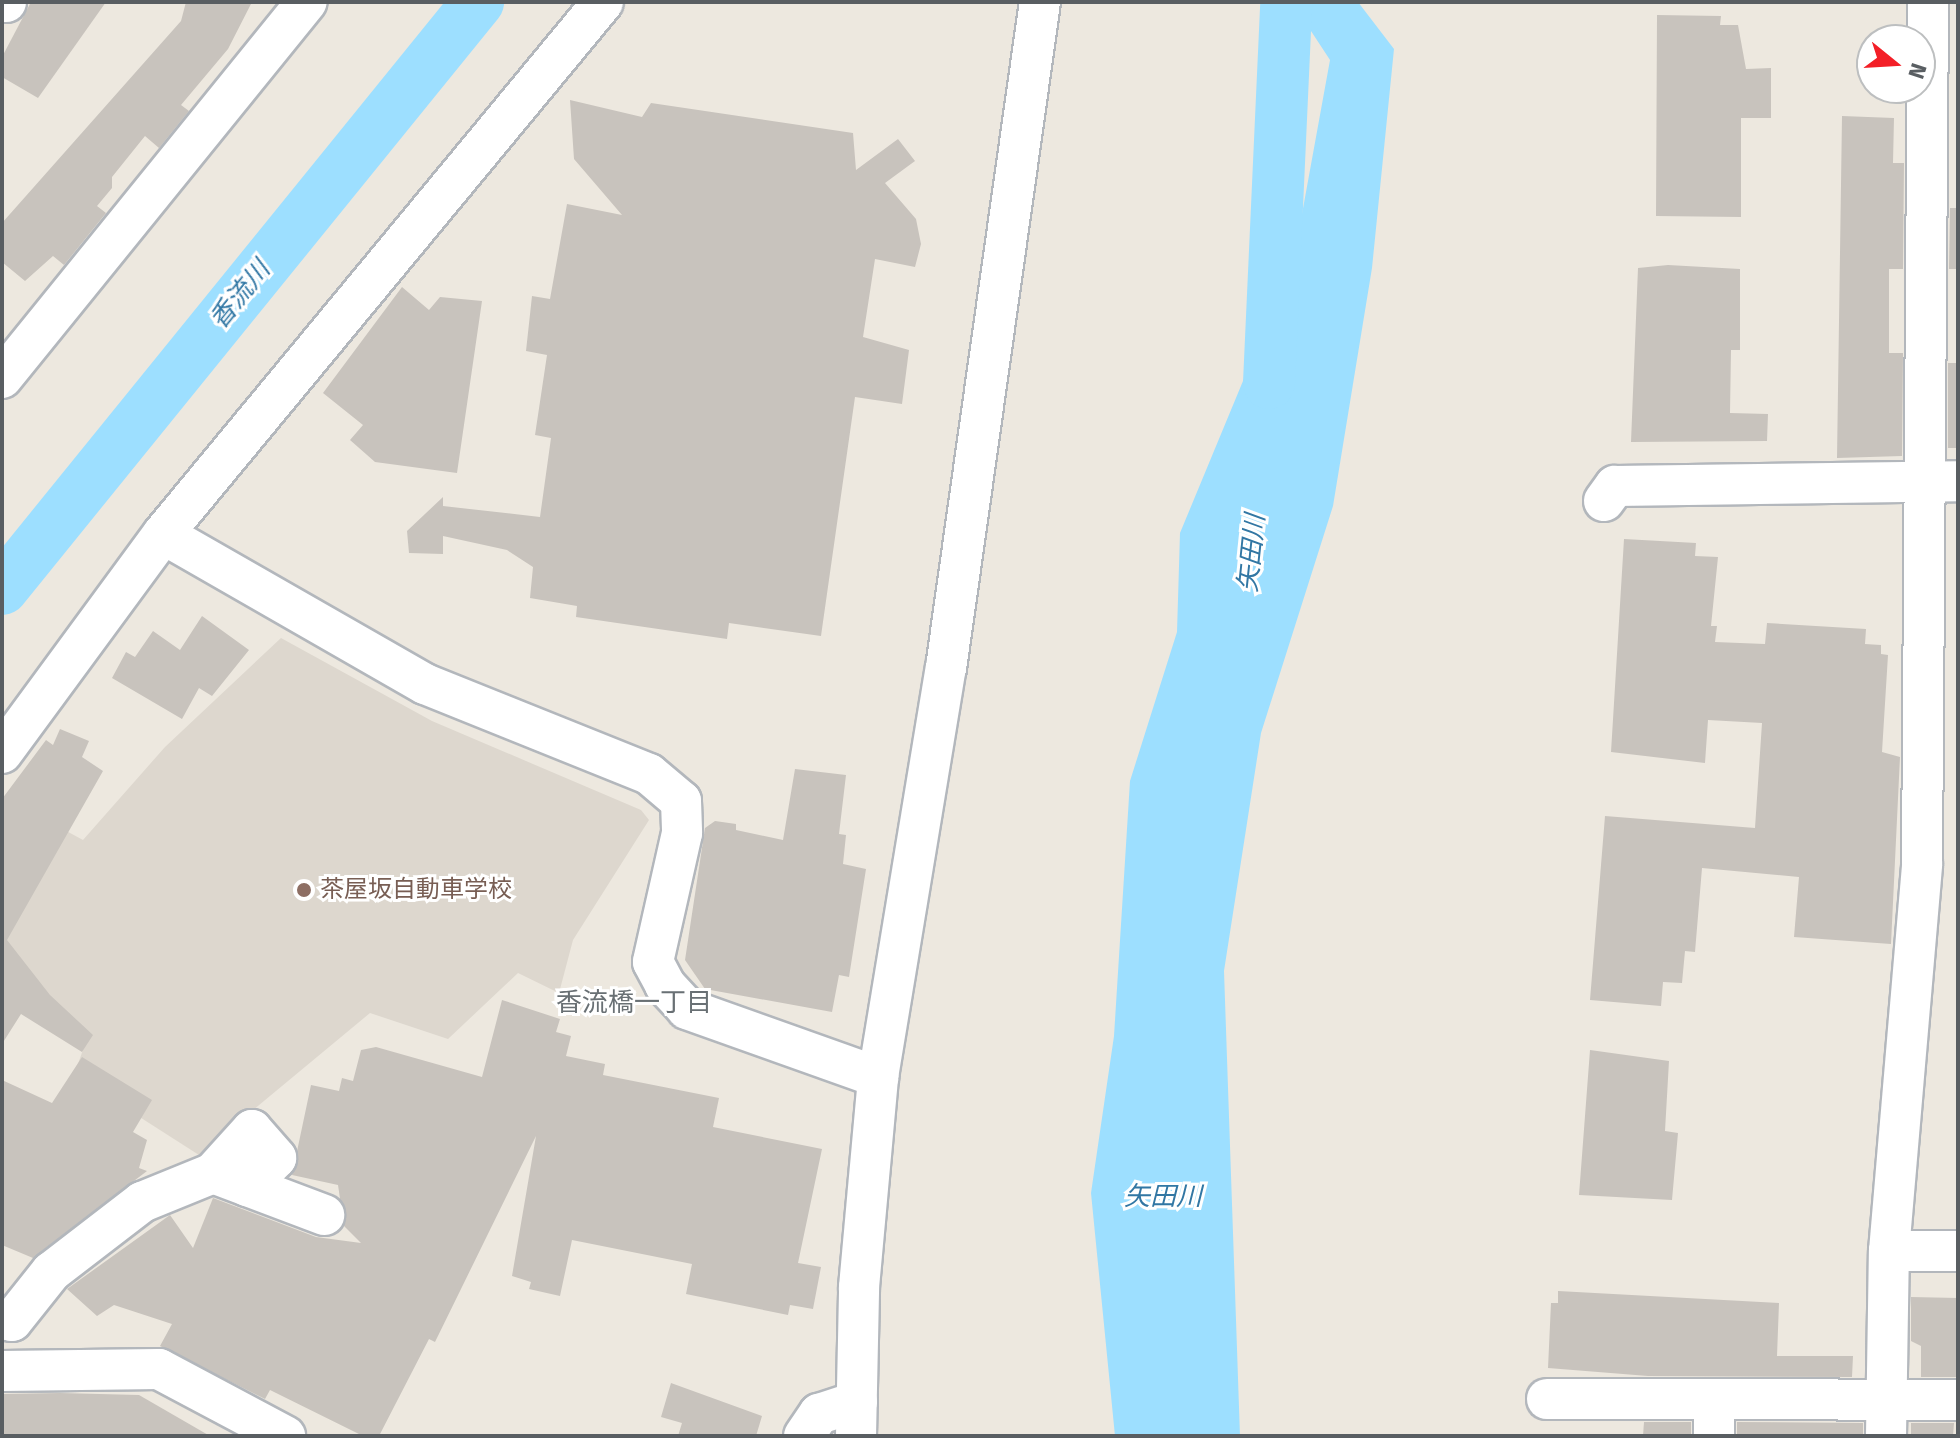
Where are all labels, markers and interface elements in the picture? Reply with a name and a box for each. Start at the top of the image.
north arrow [1856,24,1936,104]
text: N [1902,60,1932,82]
water label: 香流川 [203,255,277,335]
water label: 矢田川 [1232,513,1272,593]
place label: 茶屋坂自動車学校 [320,876,512,904]
marker: 茶屋坂自動車学校 [295,881,313,899]
district label: 香流橋一丁目 [556,987,712,1019]
water label: 矢田川 [1124,1181,1202,1213]

